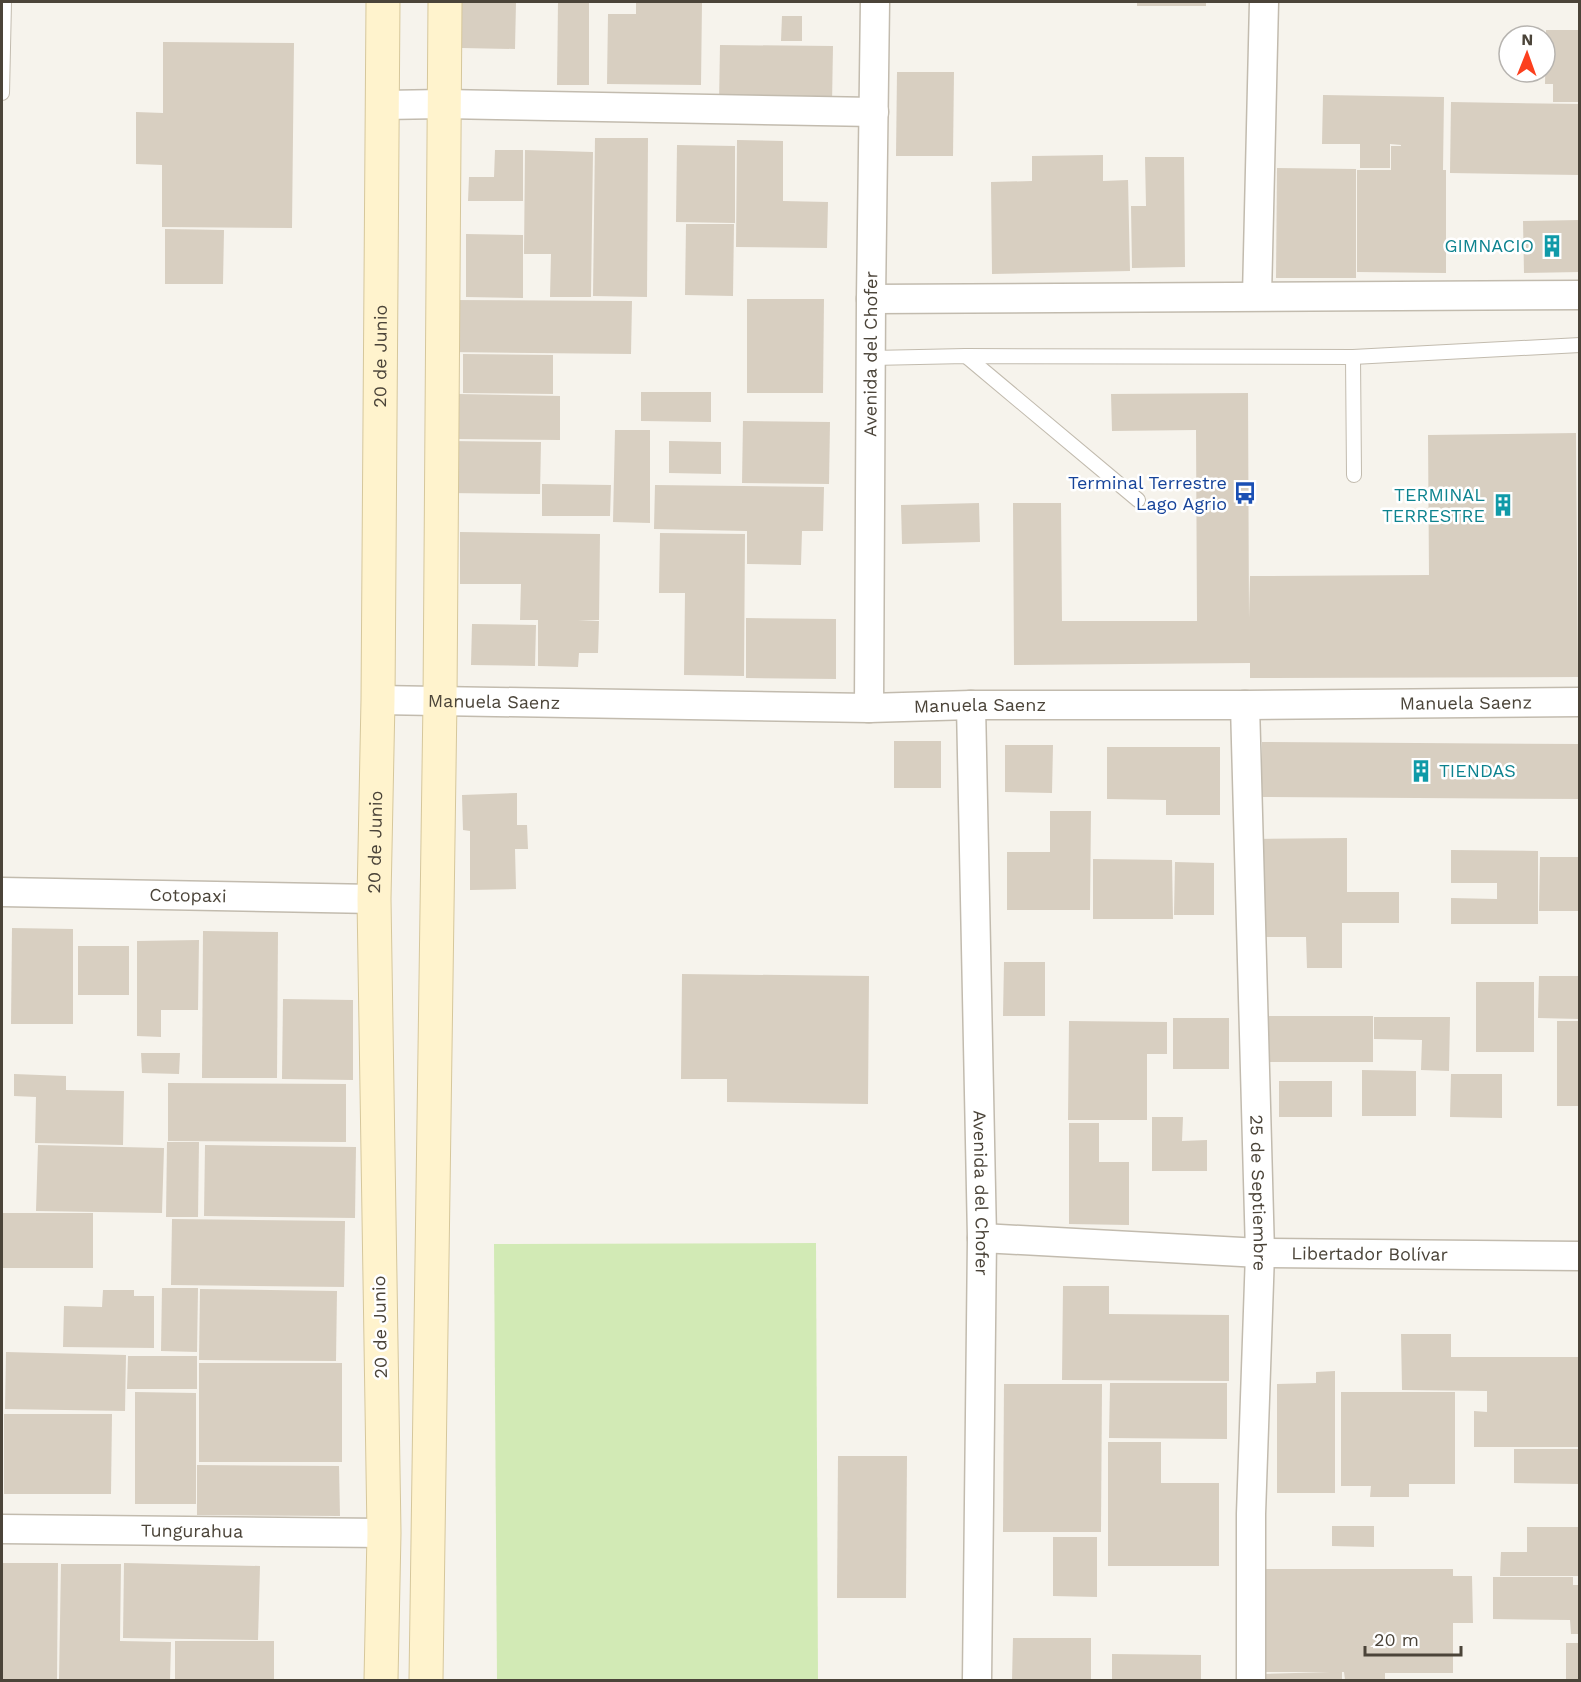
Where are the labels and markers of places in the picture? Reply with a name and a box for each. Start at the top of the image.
building icon: GIMNACIO [1539,233,1565,259]
place label: GIMNACIO [1444,235,1534,256]
place label: Terminal Terrestre Lago Agrio [1068,472,1227,514]
bus stop icon: Terminal Terrestre Lago Agrio [1232,480,1258,506]
place label: TERMINAL TERRESTRE [1382,484,1485,526]
building icon: TERMINAL TERRESTRE [1490,492,1516,518]
building icon: TIENDAS [1408,758,1434,784]
place label: TIENDAS [1439,760,1516,781]

